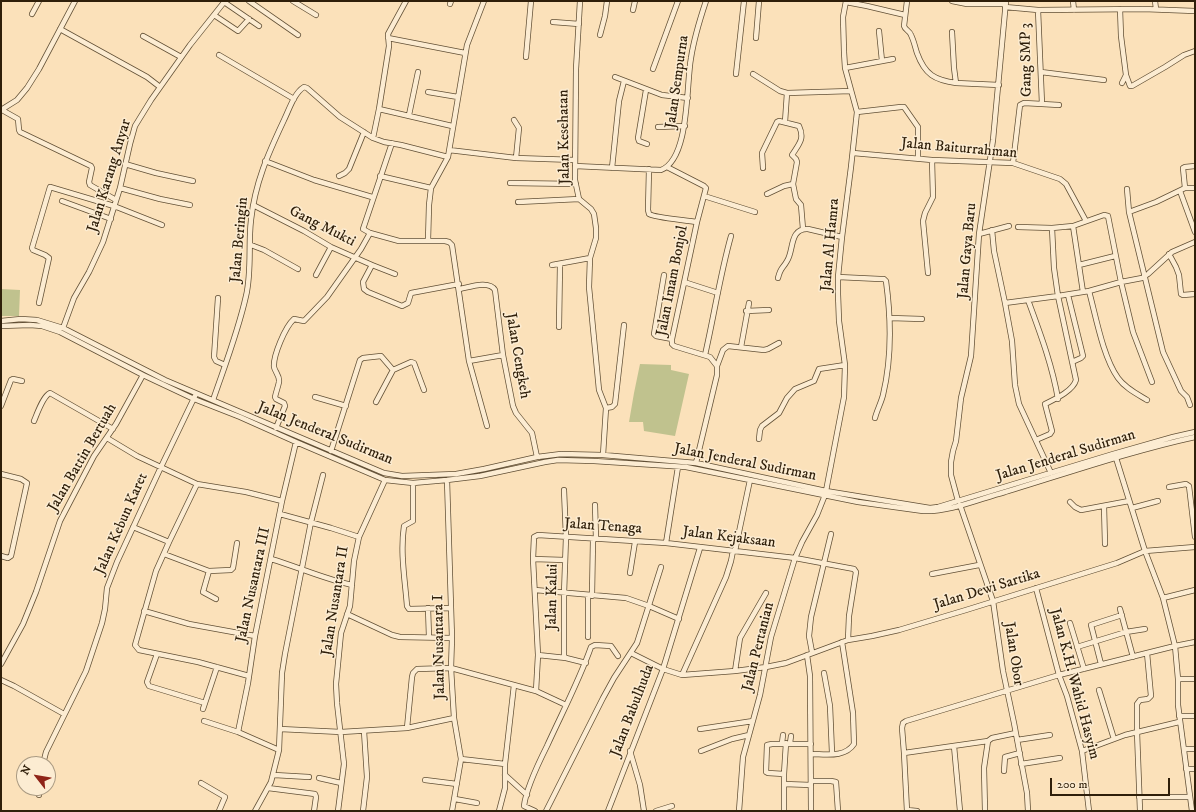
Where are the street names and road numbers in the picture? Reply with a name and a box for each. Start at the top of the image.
street label: Gang SMP 3 [1017,23,1037,97]
street label: Jalan Sempurna [663,34,693,130]
street label: Jalan Kesehatan [555,89,575,185]
street label: Jalan Karang Anyar [84,117,136,235]
street label: Jalan Baiturrahman [900,135,1018,163]
street label: Jalan Beringin [227,196,253,284]
street label: Jalan Al Hamra [818,198,844,292]
street label: Jalan Gaya Baru [955,202,981,300]
street label: Gang Mukti [286,203,358,251]
street label: Jalan Imam Bonjol [653,224,693,338]
street label: Jalan Cengkeh [501,312,533,400]
street label: Jalan Jenderal Sudirman [255,399,395,469]
street label: Jalan Battin Bertuah [45,401,121,515]
street label: Jalan Jenderal Sudirman [994,426,1138,486]
street label: Jalan Jenderal Sudirman [672,440,818,486]
street label: Jalan Kebun Karet [92,470,152,578]
street label: Jalan Tenaga [564,515,642,539]
street label: Jalan Kejaksaan [681,523,777,553]
street label: Jalan Nusantara III [233,526,275,644]
street label: Jalan Nusantara II [318,545,354,657]
street label: Jalan Kalui [543,564,563,630]
street label: Jalan Dewi Sartika [932,565,1042,615]
street label: Jalan Nusantara I [430,594,450,700]
street label: Jalan Pertanian [739,600,779,694]
street label: Jalan K.H. Wahid Hasyim [1045,607,1103,761]
street label: Jalan Obor [999,621,1027,687]
street label: Jalan Babulhuda [607,662,659,760]

